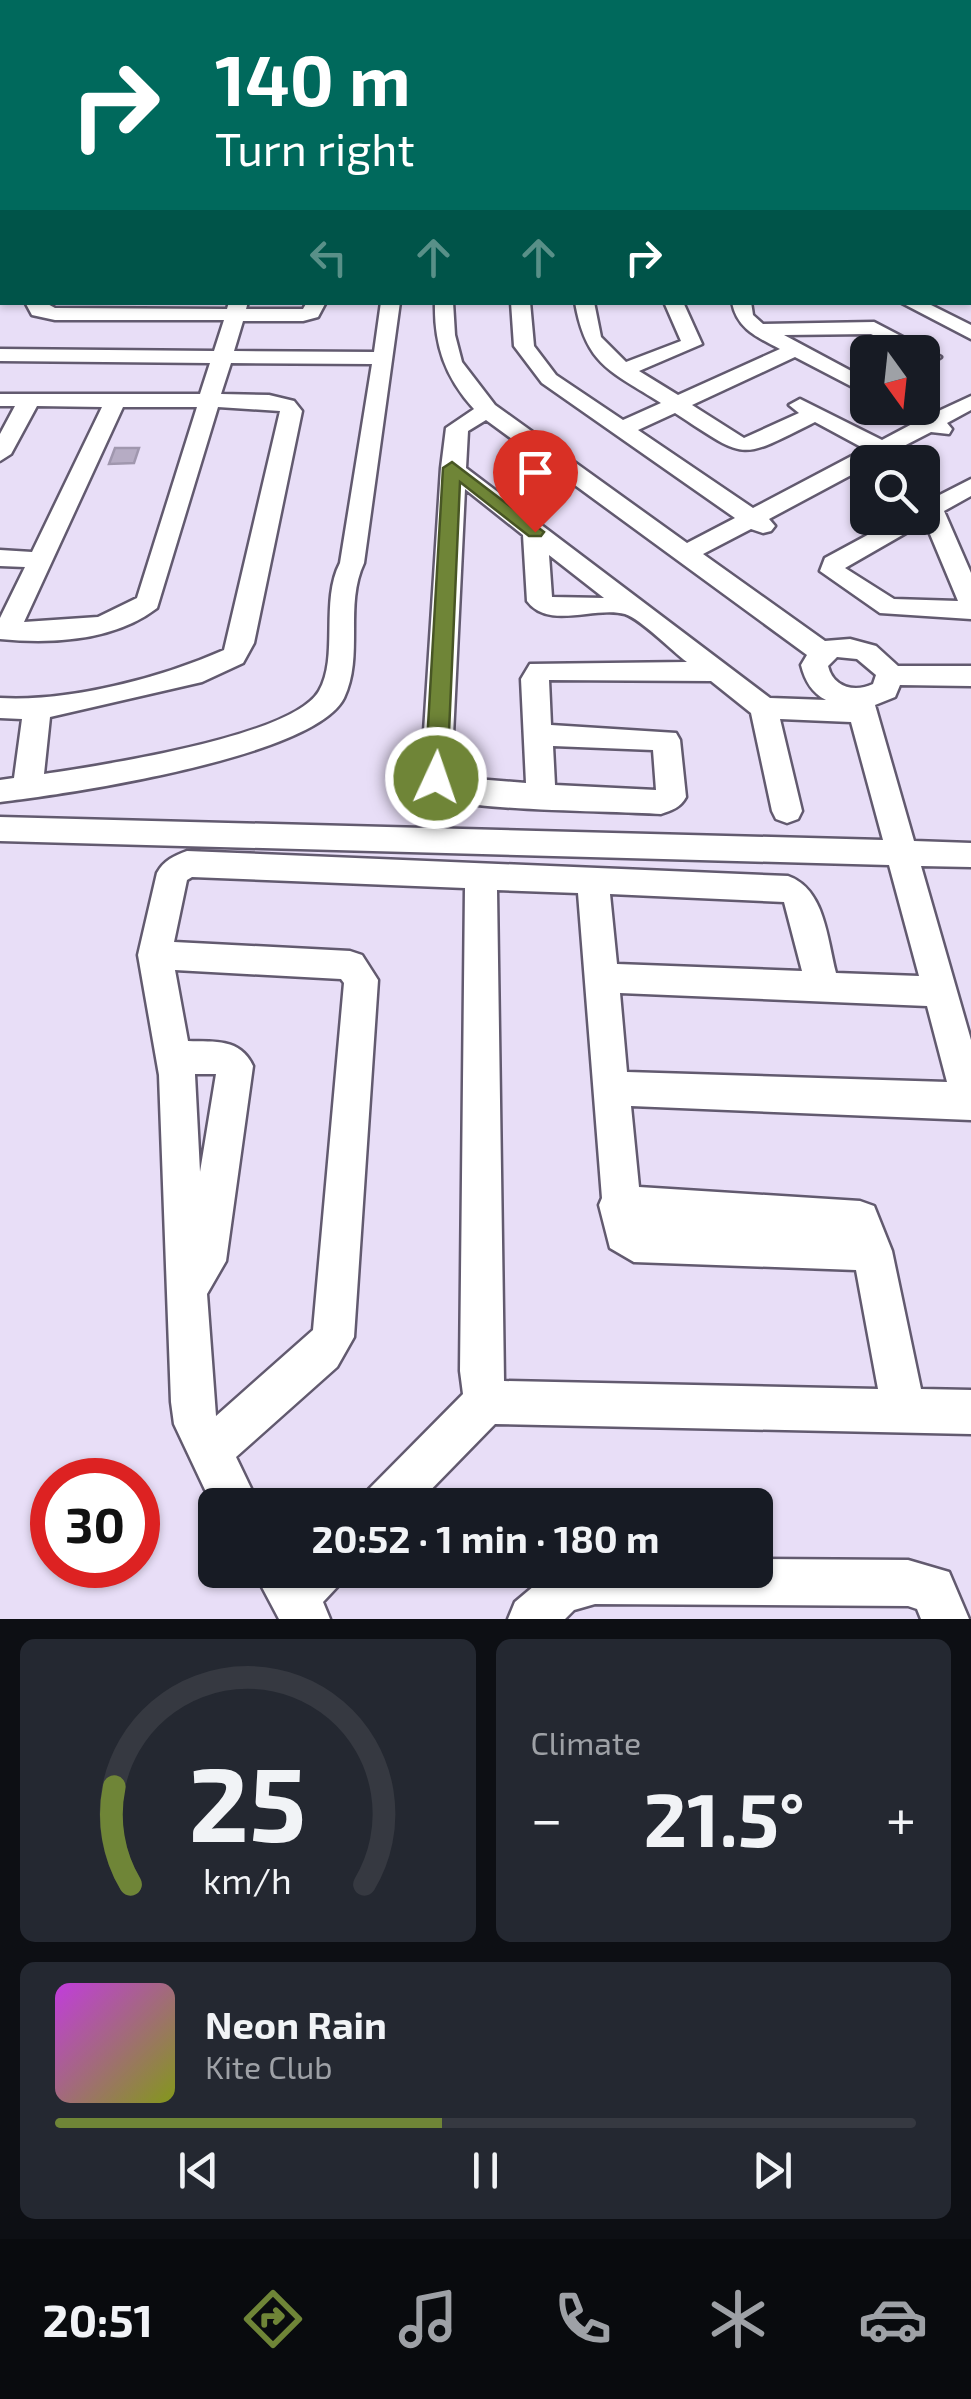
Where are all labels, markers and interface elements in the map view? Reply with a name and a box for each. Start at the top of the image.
text: 140 m [215,36,411,120]
icon: right [50,40,180,170]
text: Turn right [215,121,415,175]
icon: left [301,230,356,285]
icon: ahead [406,230,461,285]
icon: ahead [511,230,566,285]
icon: right [616,230,671,285]
north arrow [850,335,940,425]
map controls [850,335,940,535]
pin [493,430,578,533]
icon: arrive [508,445,563,500]
button: search [850,445,940,535]
position arrow [384,726,488,830]
speed limit sign: 30 [30,1458,160,1588]
text: 20:52 · 1 min · 180 m [312,1515,659,1561]
text: Climate [531,1723,641,1761]
text: 25 [189,1738,307,1863]
text: 21.5° [643,1772,805,1862]
text: − [531,1784,563,1850]
text: + [886,1784,916,1850]
text: km/h [203,1858,292,1901]
text: Neon Rain [205,2001,387,2047]
text: Kite Club [205,2047,333,2085]
icon: previous [171,2143,226,2198]
icon: pause [458,2143,513,2198]
icon: next [745,2143,800,2198]
icon: directions [238,2284,308,2354]
icon: music [393,2284,463,2354]
icon: phone [548,2284,618,2354]
icon: climate [703,2284,773,2354]
icon: car [858,2284,928,2354]
text: 20:51 [43,2292,153,2346]

